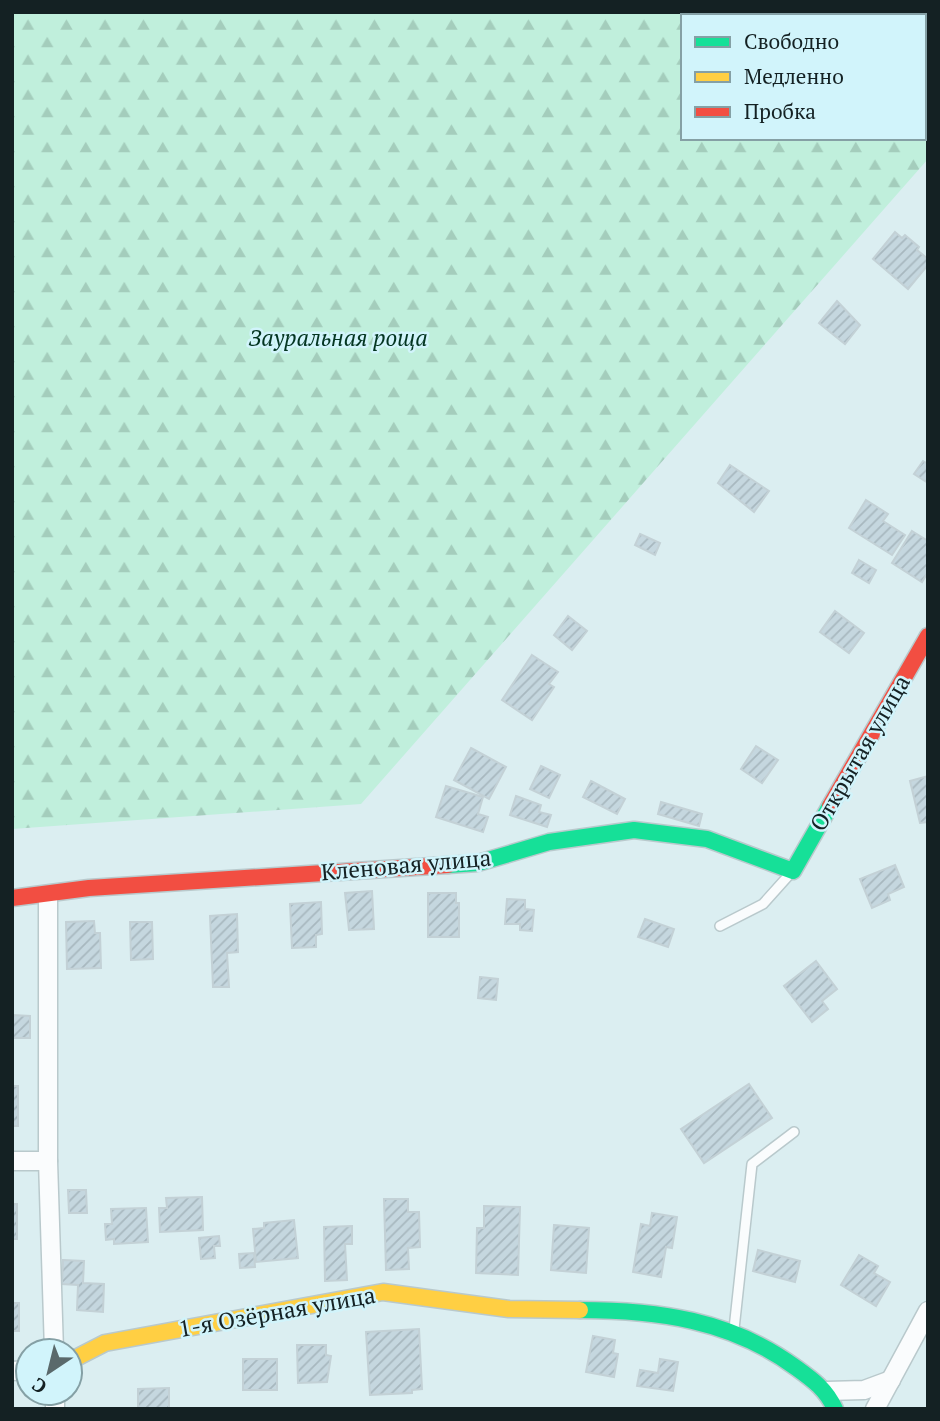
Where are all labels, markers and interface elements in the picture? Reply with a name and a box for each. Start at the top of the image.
legend [681,14,926,140]
text: Свободно [744,27,839,55]
text: Медленно [744,62,844,90]
text: Пробка [744,97,816,125]
park label: Зауральная роща [248,322,428,353]
street label: Открытая улица [802,669,917,836]
street label: Кленовая улица [320,842,493,887]
street label: 1-я Озёрная улица [176,1279,378,1344]
north arrow [14,1337,84,1407]
text: С [27,1373,51,1400]

